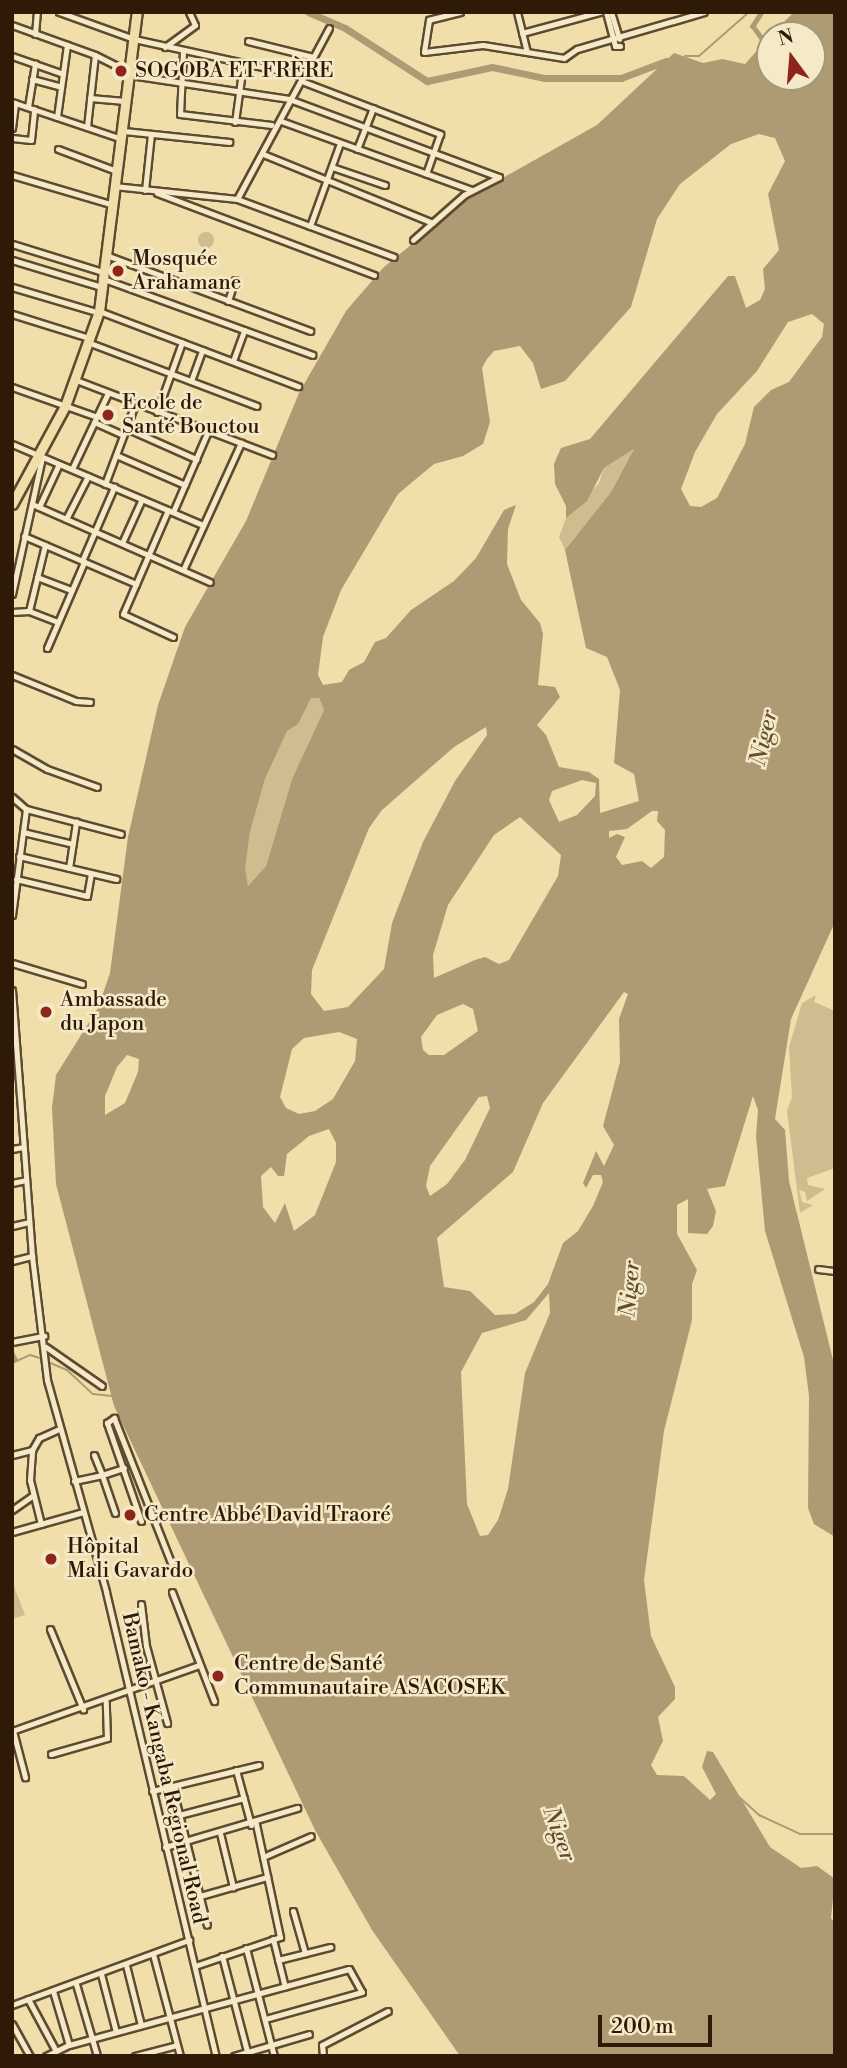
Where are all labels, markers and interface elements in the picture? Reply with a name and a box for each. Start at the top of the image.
north arrow [756,21,826,91]
text: N [775,24,796,51]
place label: SOGOBA ET FRÈRE [135,58,334,84]
marker: SOGOBA ET FRÈRE [113,63,129,79]
place label: Mosquée Arahamane [132,246,241,296]
marker: Mosquée Arahamane [110,263,126,279]
place label: Ecole de Santé Bouctou [122,390,259,440]
marker: Ecole de Santé Bouctou [100,407,116,423]
water label: Niger [744,707,784,769]
place label: Ambassade du Japon [60,987,167,1037]
marker: Ambassade du Japon [38,1004,54,1020]
water label: Niger [614,1260,646,1318]
place label: Centre Abbé David Traoré [144,1502,391,1528]
marker: Centre Abbé David Traoré [122,1507,138,1523]
place label: Hôpital Mali Gavardo [67,1534,193,1584]
marker: Hôpital Mali Gavardo [41,1549,61,1569]
street label: Bamako - Kangaba Regional Road [116,1610,212,1926]
place label: Centre de Santé Communautaire ASACOSEK [234,1651,505,1701]
marker: Centre de Santé Communautaire ASACOSEK [208,1666,228,1686]
water label: Niger [536,1803,582,1865]
scale bar [602,2002,716,2046]
text: 200 m [611,2014,674,2040]

